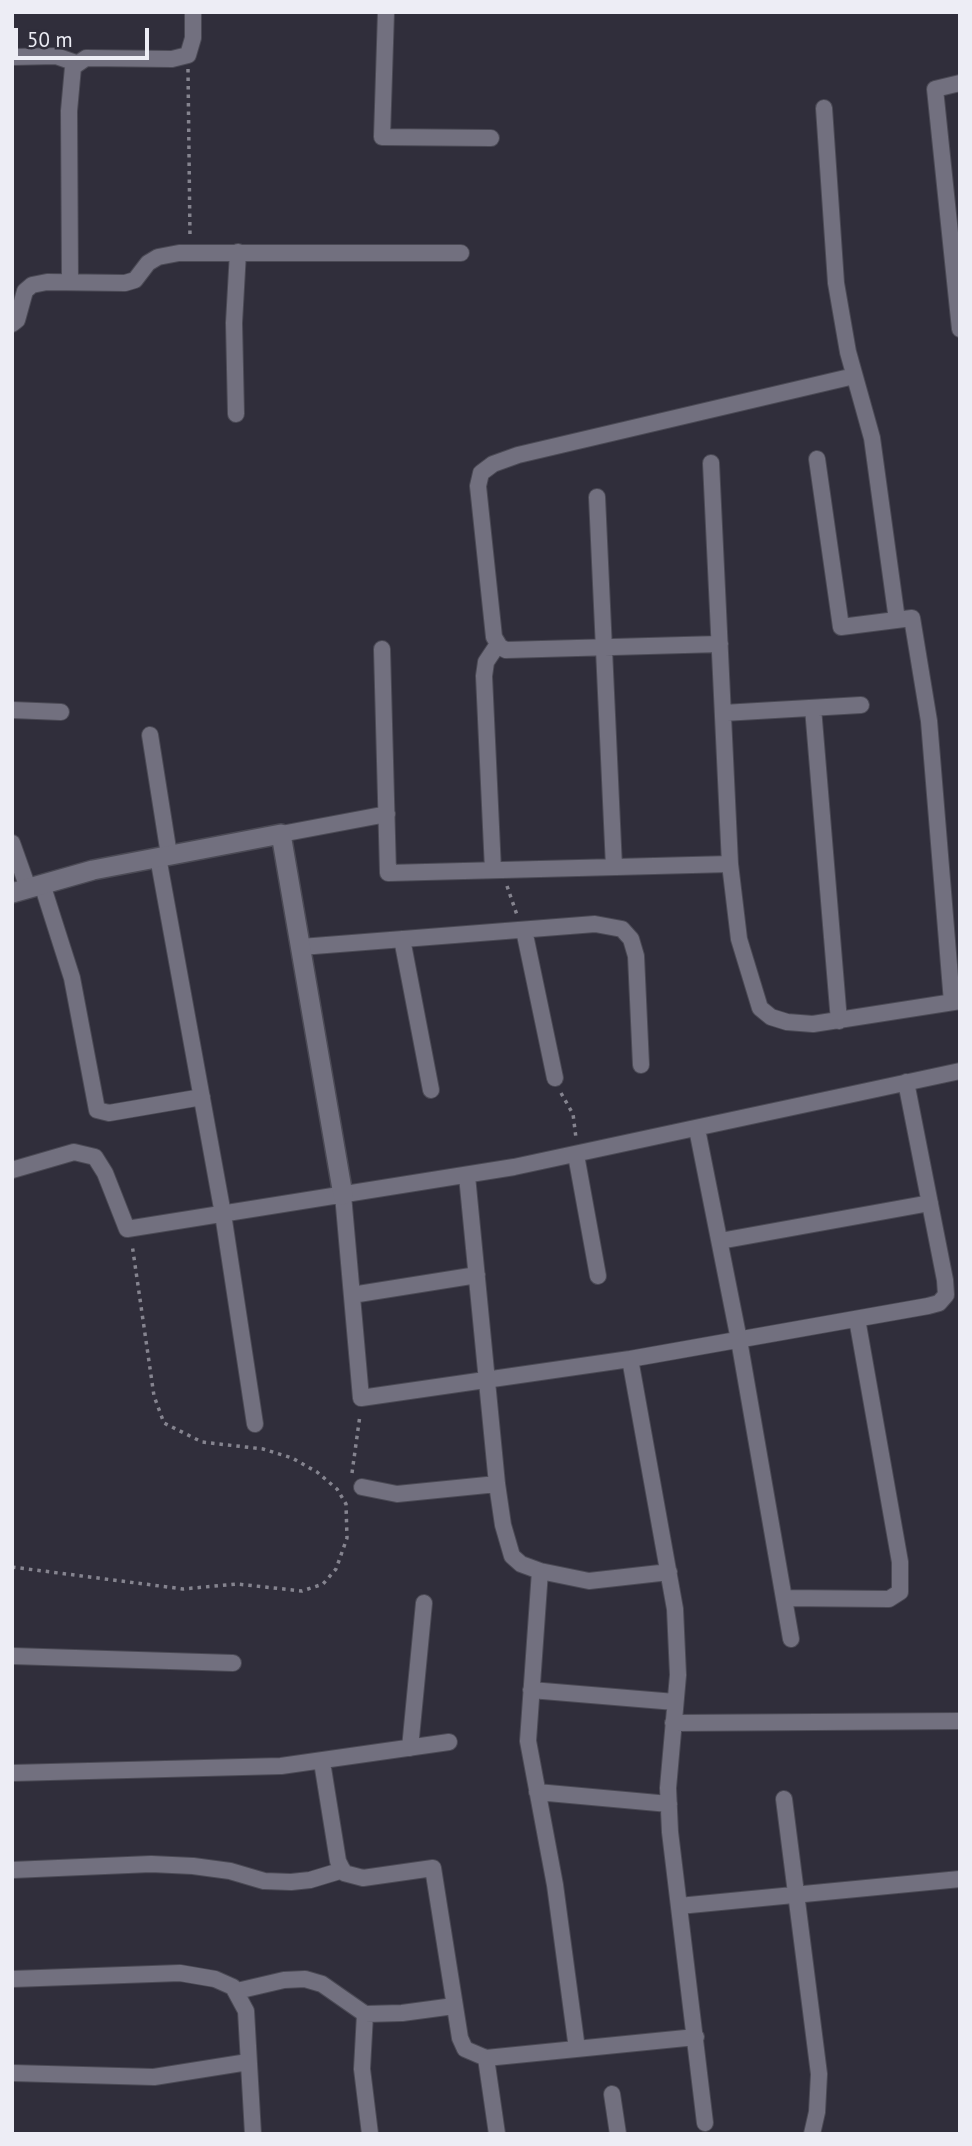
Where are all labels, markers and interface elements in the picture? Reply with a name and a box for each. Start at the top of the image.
scale bar [18,14,152,58]
text: 50 m [27,26,73,53]

